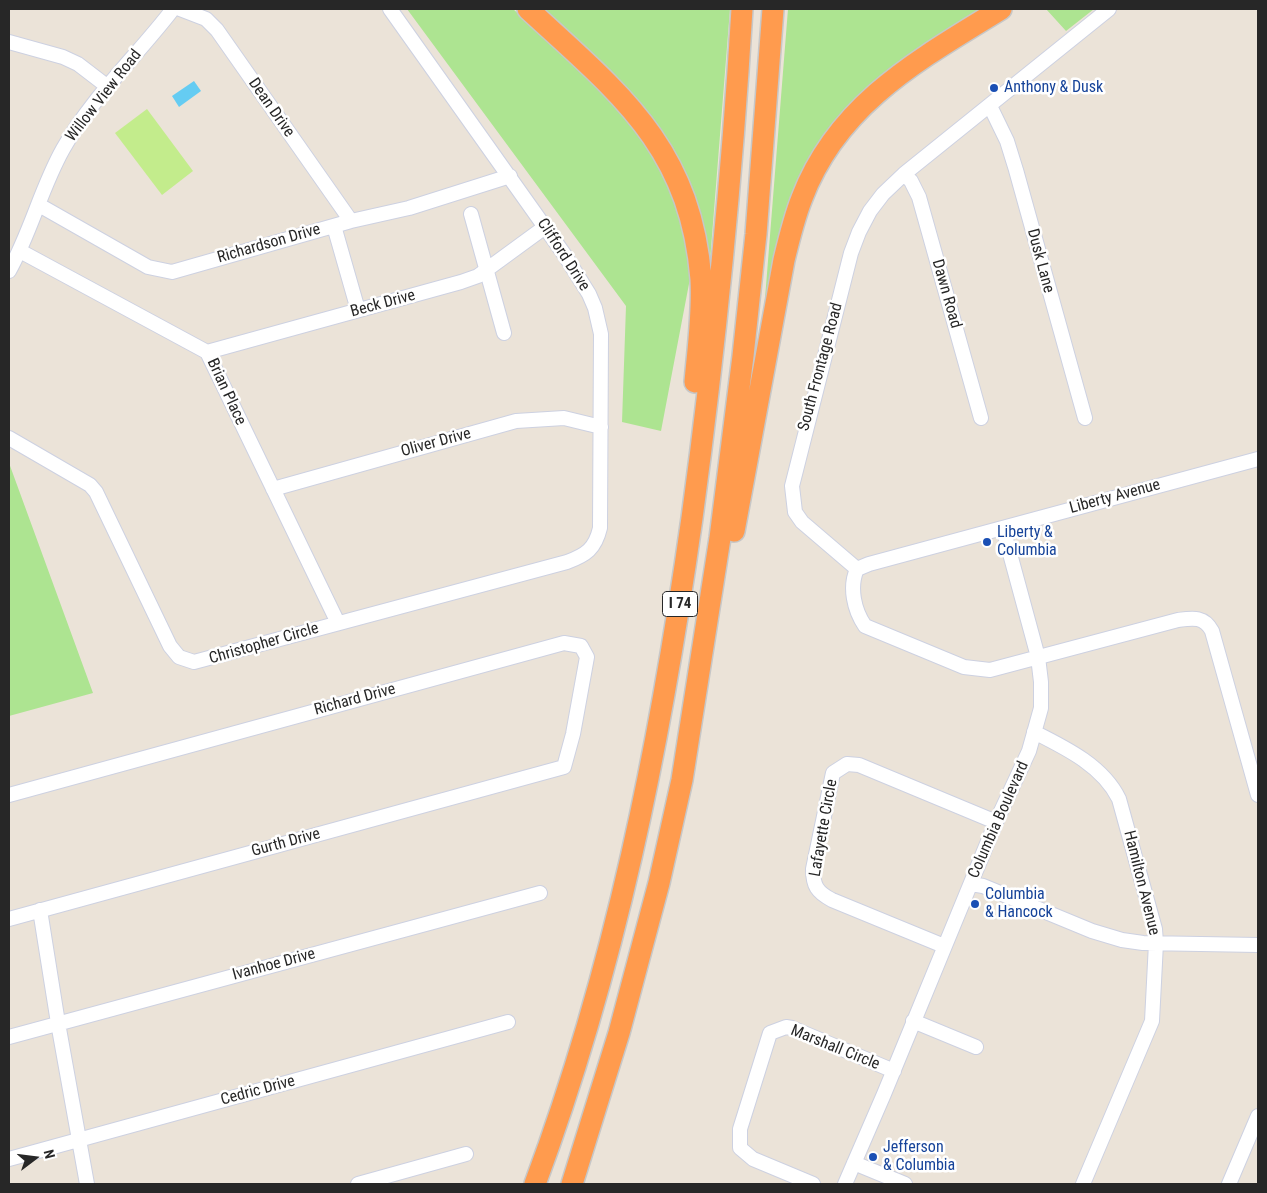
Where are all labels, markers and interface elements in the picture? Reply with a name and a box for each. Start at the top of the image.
street label: Willow View Road [62,46,146,146]
street label: Dean Drive [244,75,298,141]
place label: Anthony & Dusk [1004,78,1103,98]
marker: Anthony & Dusk [988,82,1000,94]
street label: Clifford Drive [532,215,594,295]
street label: Richardson Drive [215,220,323,268]
street label: Dusk Lane [1022,227,1058,295]
street label: Dawn Road [927,257,965,331]
street label: Beck Drive [348,286,418,322]
street label: South Frontage Road [795,301,847,433]
street label: Brian Place [202,356,250,428]
street label: Oliver Drive [399,424,473,462]
street label: Liberty Avenue [1068,476,1162,518]
place label: Liberty & Columbia [997,523,1057,561]
marker: Liberty & Columbia [981,536,993,548]
road number: I 74 [662,592,698,616]
street label: Christopher Circle [207,619,321,669]
street label: Richard Drive [312,680,398,720]
street label: Columbia Boulevard [965,759,1033,881]
street label: Lafayette Circle [806,778,842,878]
street label: Gurth Drive [249,825,323,861]
street label: Hamilton Avenue [1119,829,1163,937]
place label: Columbia & Hancock [985,885,1053,923]
marker: Columbia & Hancock [969,898,981,910]
street label: Ivanhoe Drive [230,945,318,985]
street label: Marshall Circle [788,1021,882,1075]
street label: Cedric Drive [219,1072,297,1110]
north arrow [10,1133,60,1183]
place label: Jefferson & Columbia [883,1138,955,1176]
text: N [41,1148,58,1160]
marker: Jefferson & Columbia [867,1151,879,1163]

